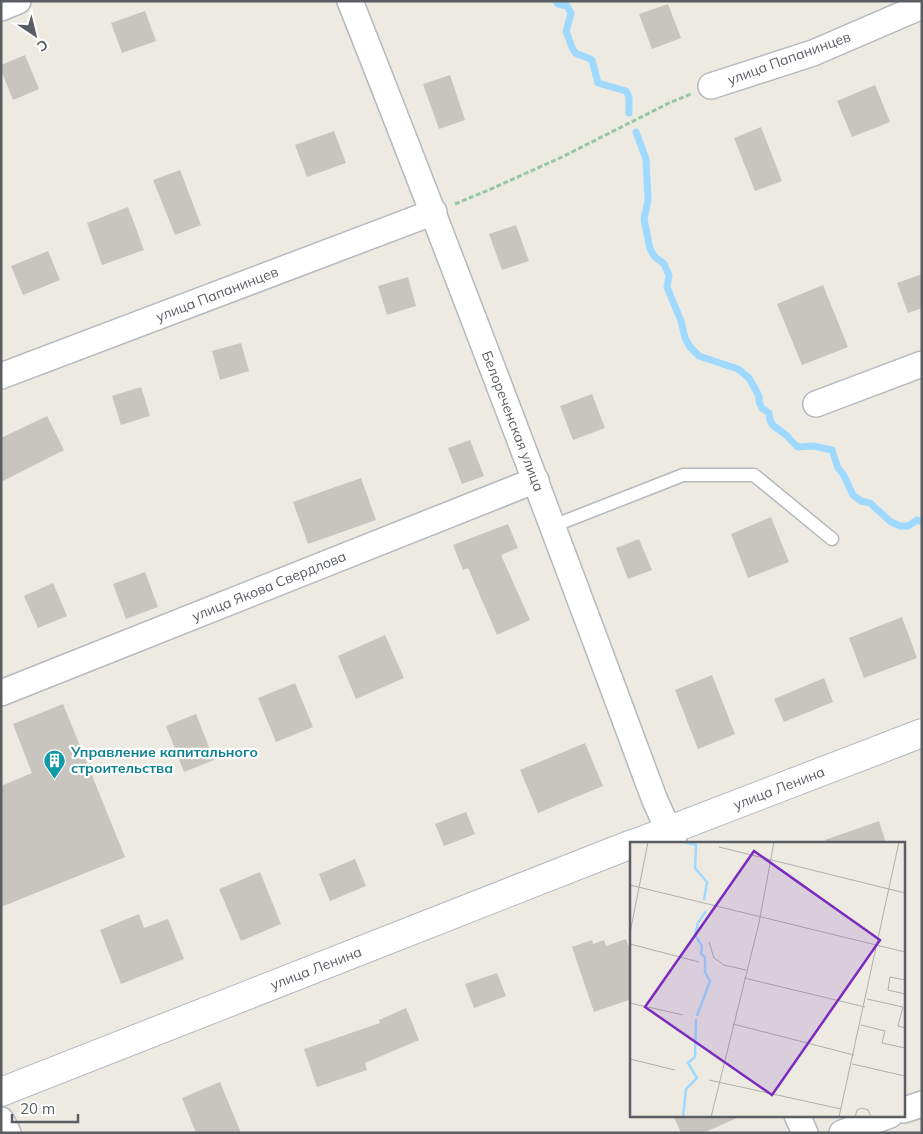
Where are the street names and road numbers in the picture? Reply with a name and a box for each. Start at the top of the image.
street label: улица Папанинцев [725,27,853,89]
street label: улица Папанинцев [153,262,281,326]
street label: Белореченская улица [478,348,548,494]
street label: улица Якова Свердлова [189,547,349,625]
street label: улица Ленина [731,762,827,814]
street label: улица Ленина [268,942,364,994]

